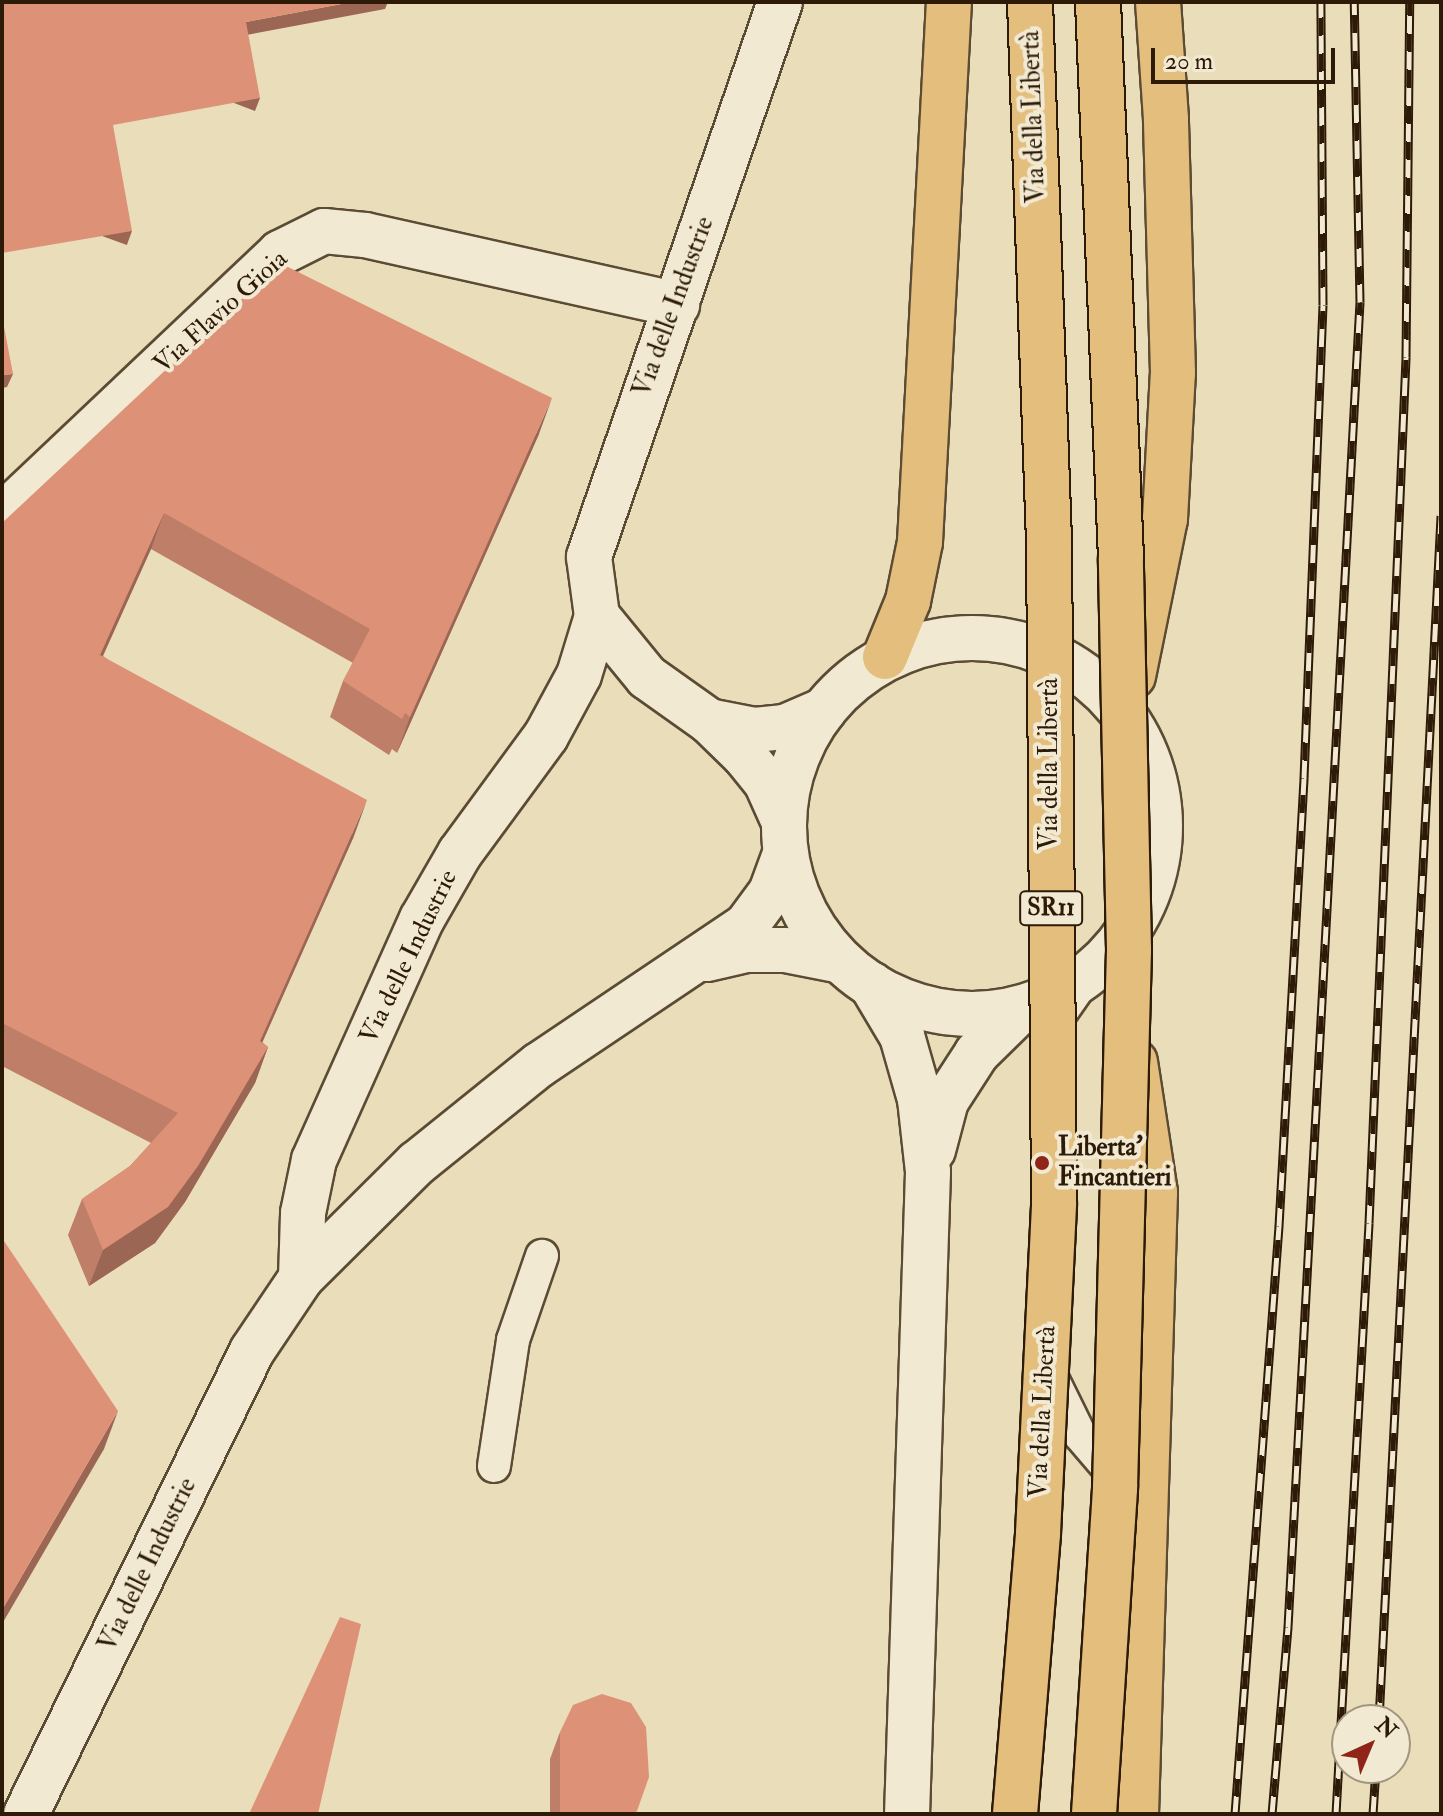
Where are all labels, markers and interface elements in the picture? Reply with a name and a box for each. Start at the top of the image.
street label: Via della Libertà [1015,30,1053,204]
scale bar [1155,32,1339,82]
text: 20 m [1165,46,1213,77]
street label: Via delle Industrie [627,213,721,401]
street label: Via Flavio Gioia [148,244,294,380]
street label: Via della Libertà [1034,678,1066,850]
street label: Via delle Industrie [353,865,465,1049]
road number: SR11 [1019,888,1083,928]
place label: Liberta' Fincantieri [1058,1132,1171,1194]
marker: Liberta' Fincantieri [1033,1154,1051,1172]
street label: Via della Libertà [1023,1325,1063,1499]
street label: Via delle Industrie [92,1473,204,1657]
north arrow [1331,1704,1411,1784]
text: N [1369,1711,1403,1745]

